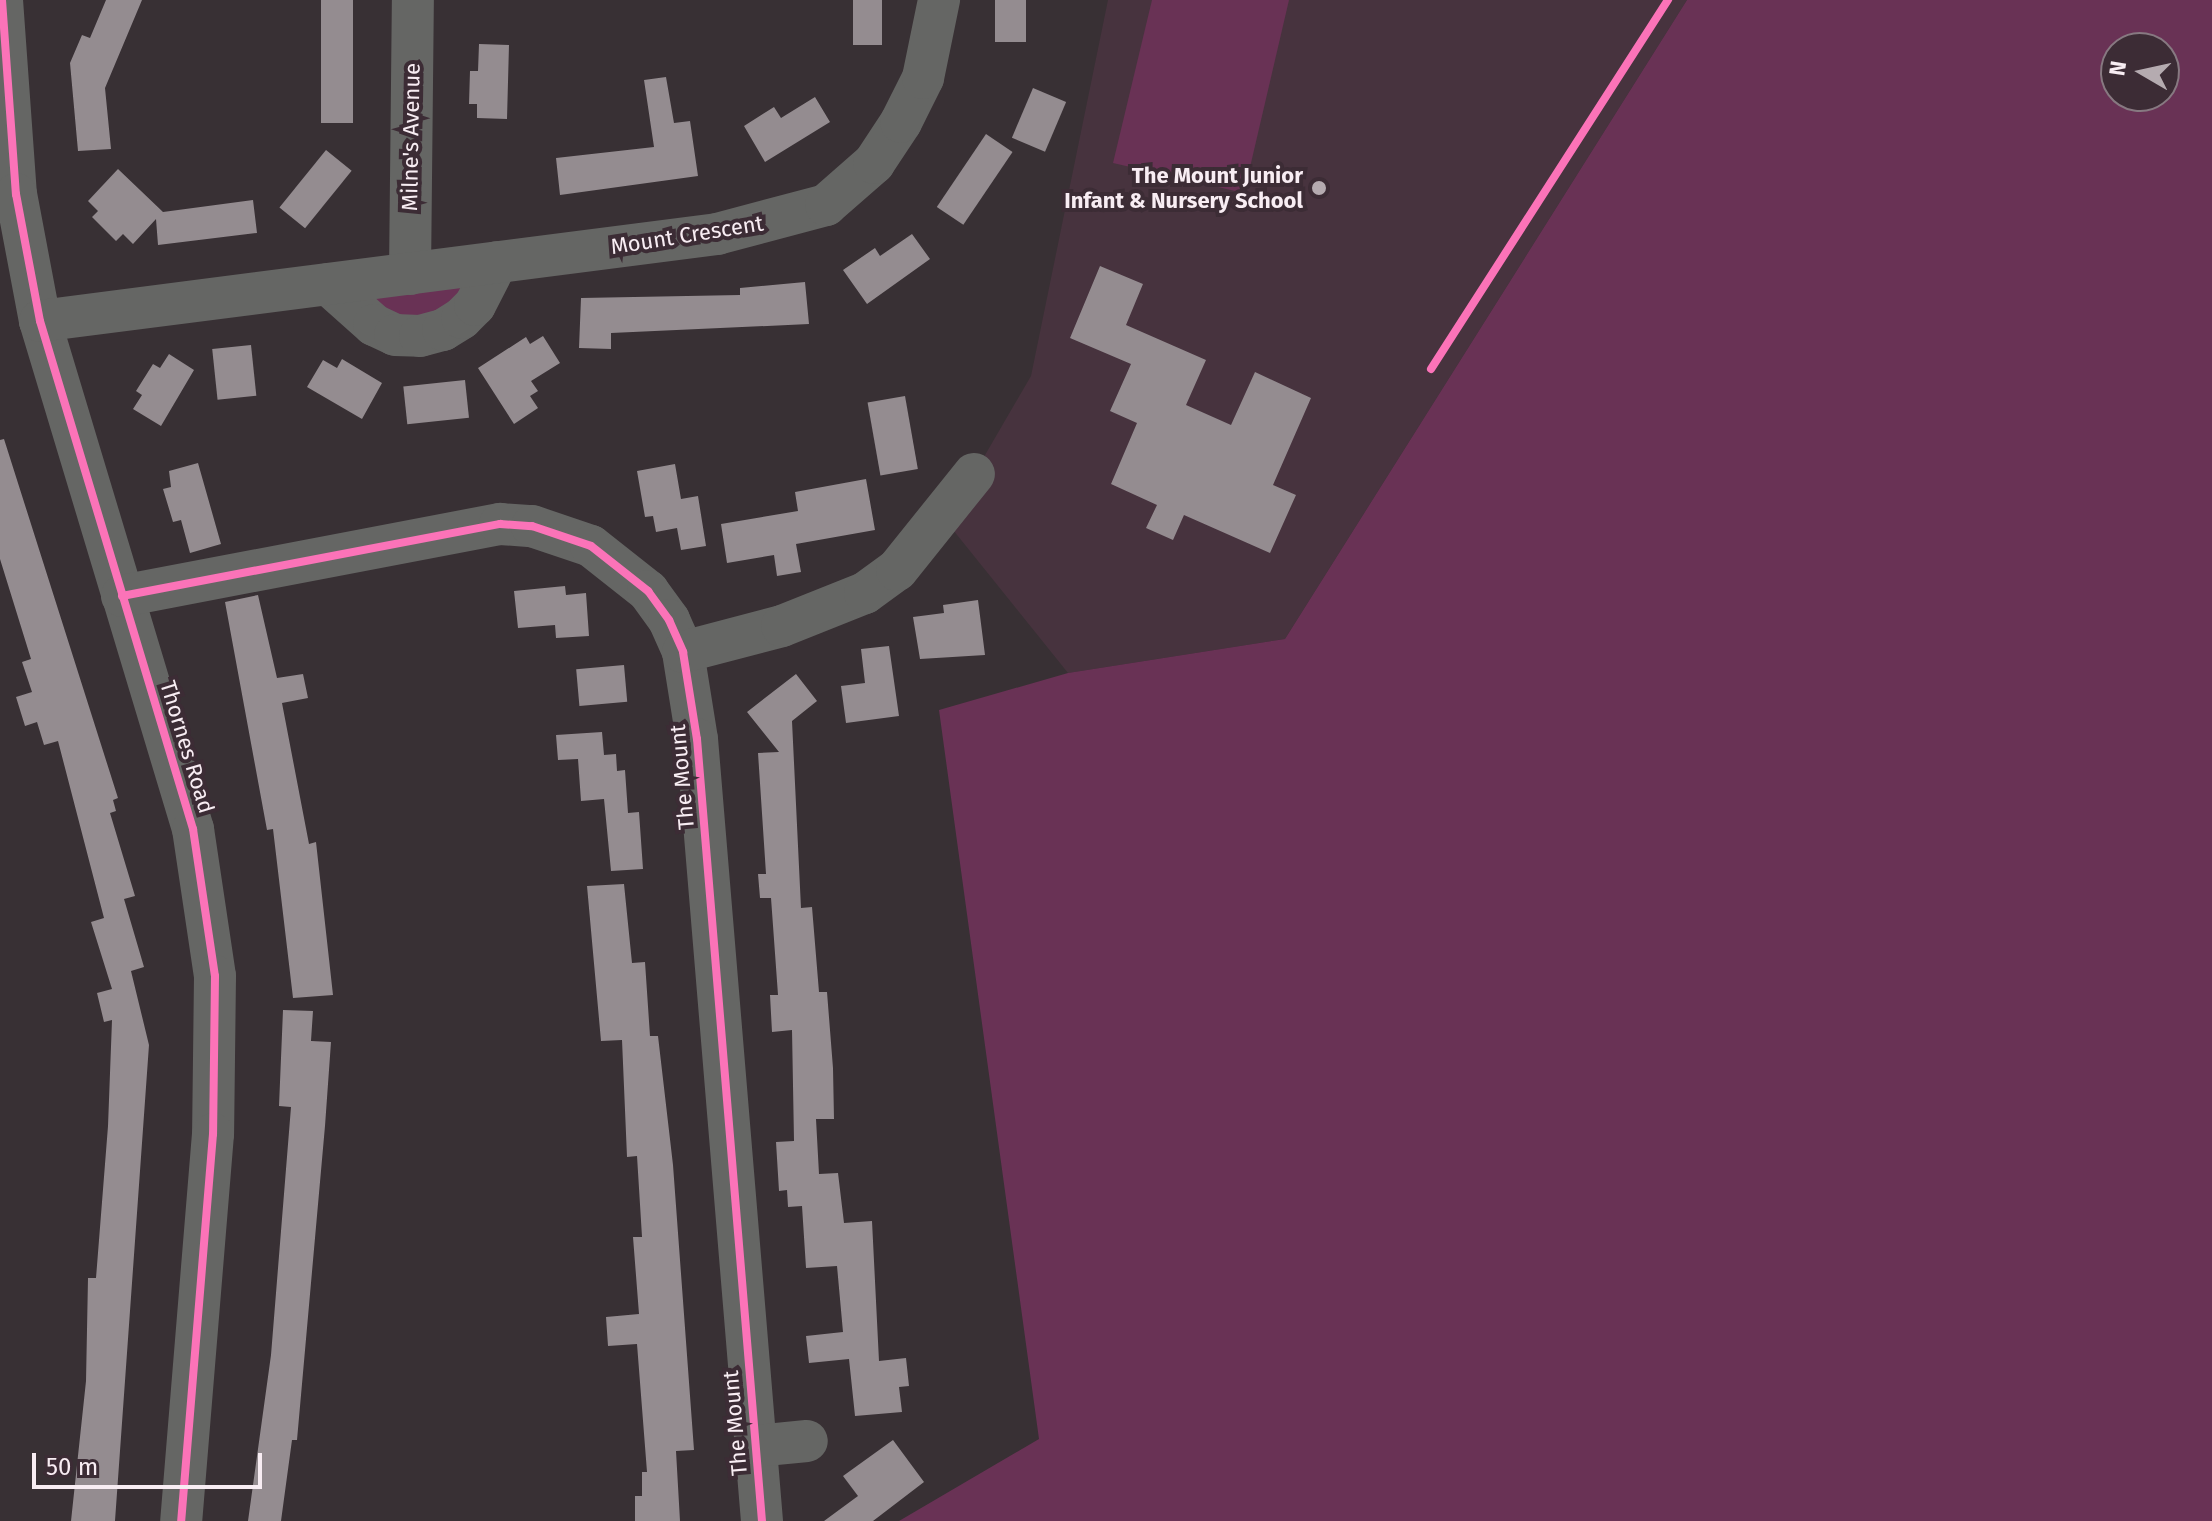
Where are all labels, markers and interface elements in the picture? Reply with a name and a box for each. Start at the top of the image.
north arrow [2100,32,2180,112]
text: N [2103,59,2132,78]
street label: Milne's Avenue [397,63,425,211]
place label: The Mount Junior Infant & Nursery School [1064,162,1303,214]
marker: The Mount Junior Infant & Nursery School [1310,179,1328,197]
street label: Mount Crescent [609,210,765,260]
street label: Thornes Road [154,677,220,817]
street label: The Mount [664,723,700,831]
street label: The Mount [717,1369,753,1477]
scale bar [36,1437,266,1487]
text: 50 m [46,1453,98,1481]

